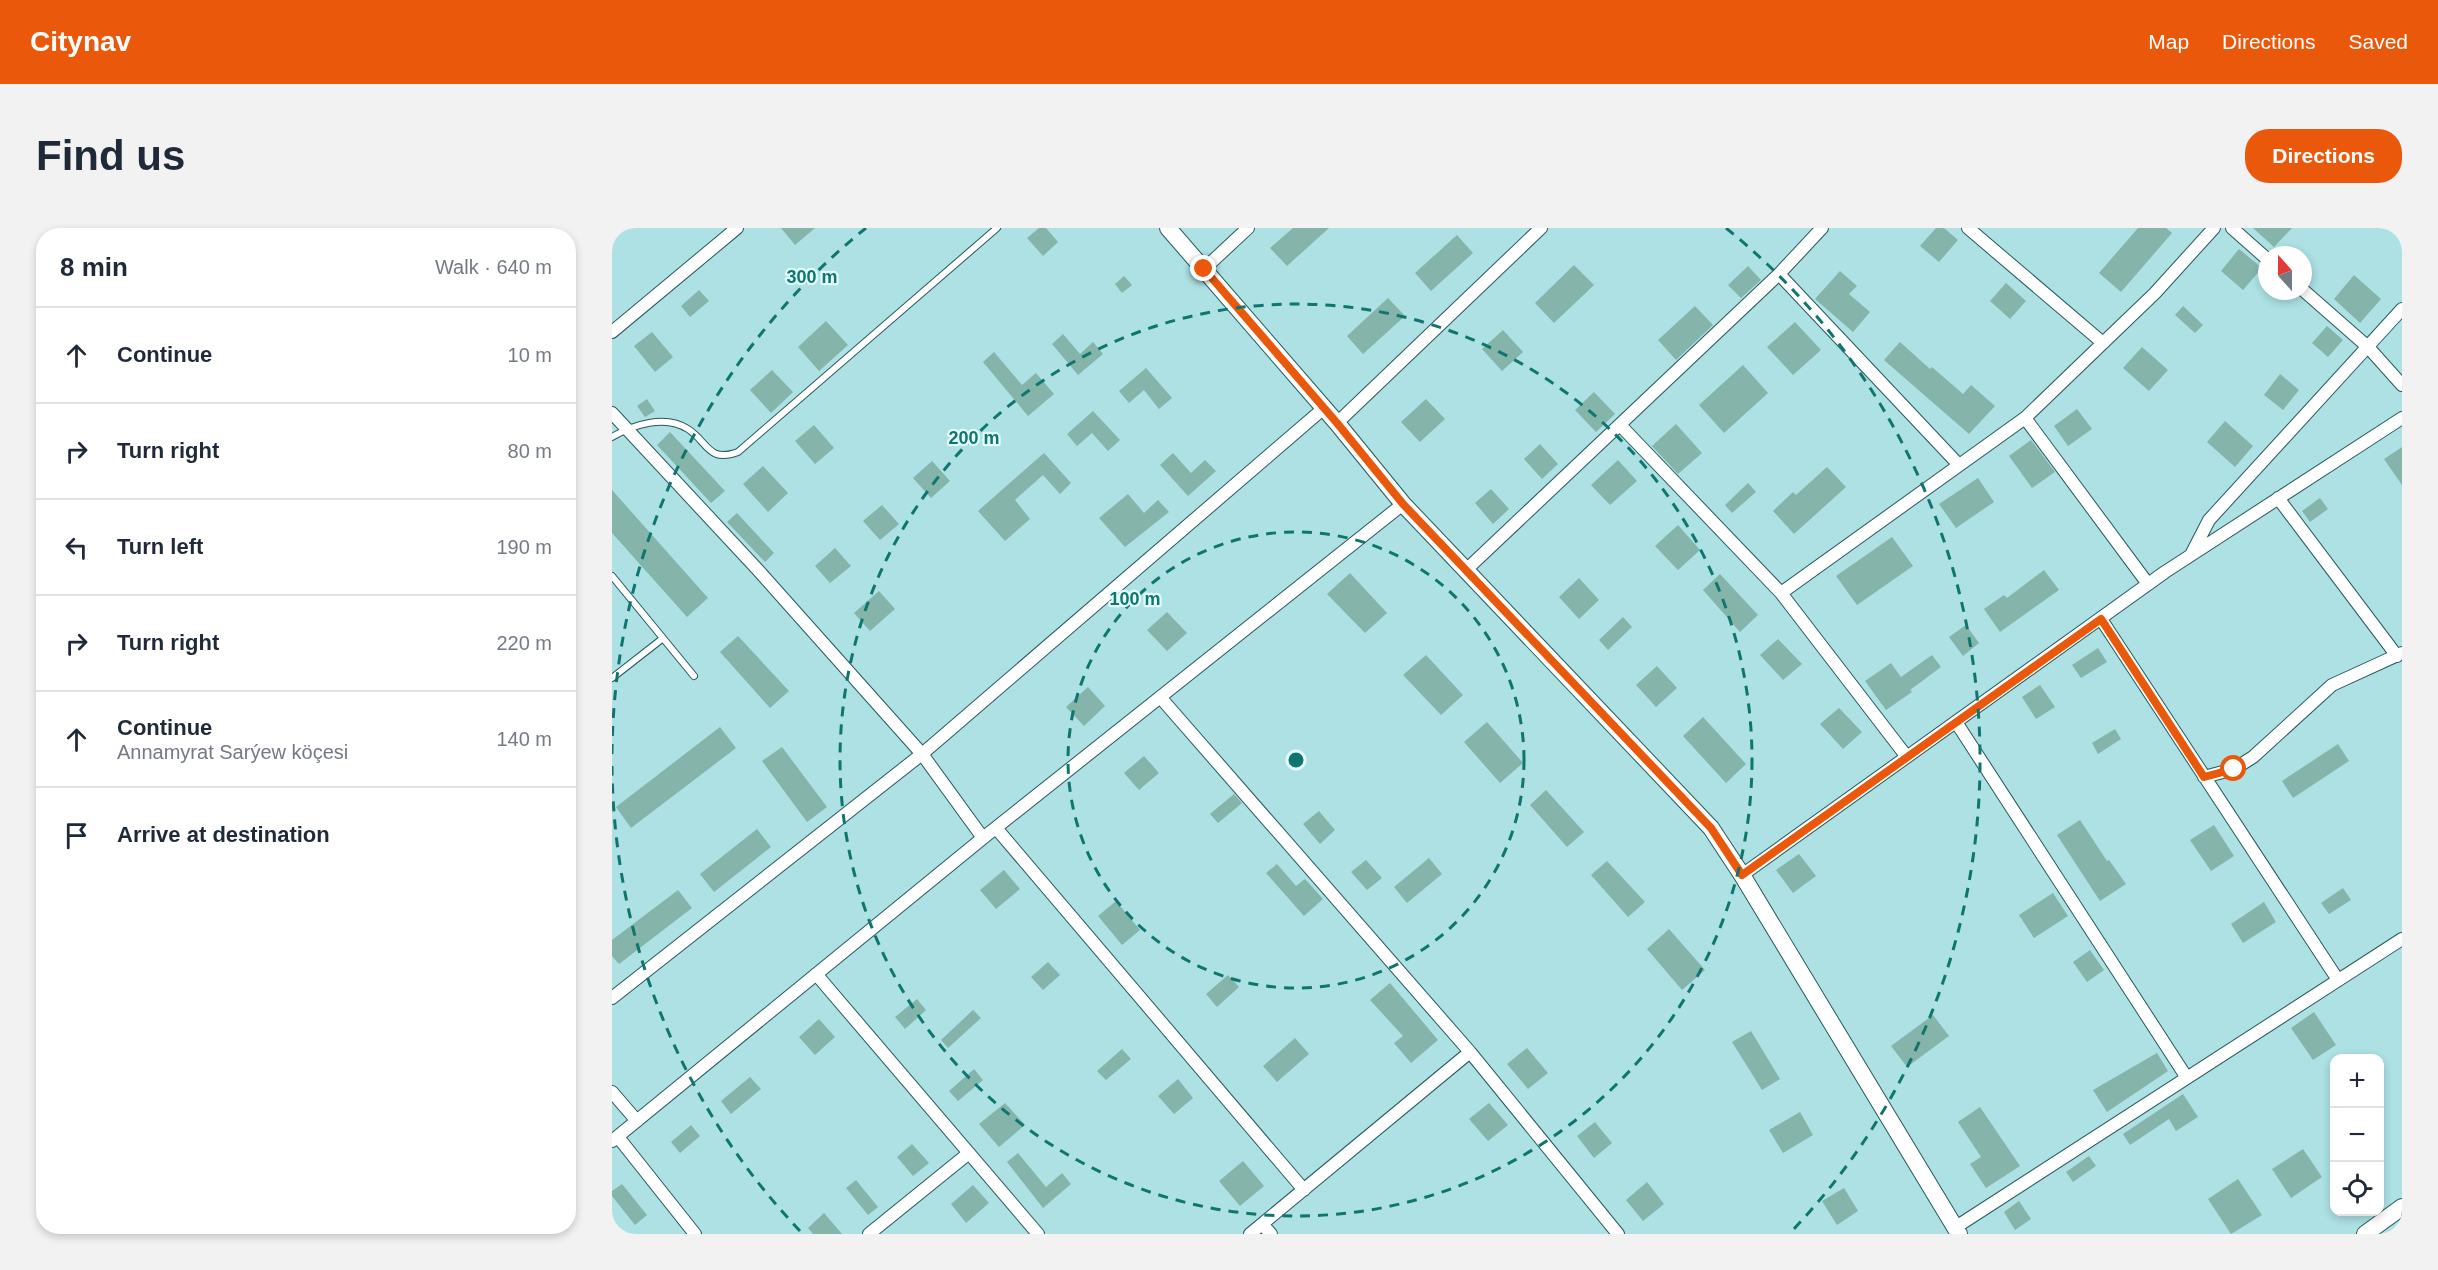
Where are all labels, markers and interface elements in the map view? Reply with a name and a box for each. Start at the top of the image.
text: Citynav [30,26,131,57]
text: Map [2148,30,2189,53]
text: Directions [2222,30,2315,53]
text: Saved [2348,30,2408,53]
button: Directions [2245,129,2402,183]
text: Find us [36,132,185,179]
north arrow [2258,246,2312,300]
text: 8 min [60,252,128,282]
route end [1190,255,1216,281]
text: Walk · 640 m [435,256,552,278]
text: 300 m [786,267,838,287]
icon: ahead [60,339,93,372]
text: Continue [117,342,212,367]
text: 10 m [508,344,552,366]
text: 200 m [948,428,1000,448]
icon: right [60,435,93,468]
text: Turn right [117,438,219,463]
text: 80 m [508,440,552,462]
icon: left [60,531,93,564]
text: Turn left [117,534,203,559]
text: 190 m [496,536,552,558]
text: 100 m [1109,589,1161,609]
icon: right [60,627,93,660]
text: Turn right [117,630,219,655]
text: 220 m [496,632,552,654]
text: Continue [117,715,212,740]
icon: ahead [60,723,93,756]
text: 140 m [496,728,552,750]
text: Annamyrat Sarýew köçesi [117,741,348,763]
centre of rings [1286,750,1306,770]
route start [2220,755,2246,781]
icon: arrive [60,819,93,852]
text: Arrive at destination [117,822,330,847]
map controls [2330,1054,2384,1216]
button: + [2330,1054,2384,1108]
button: − [2330,1108,2384,1162]
button: locate [2330,1162,2384,1216]

